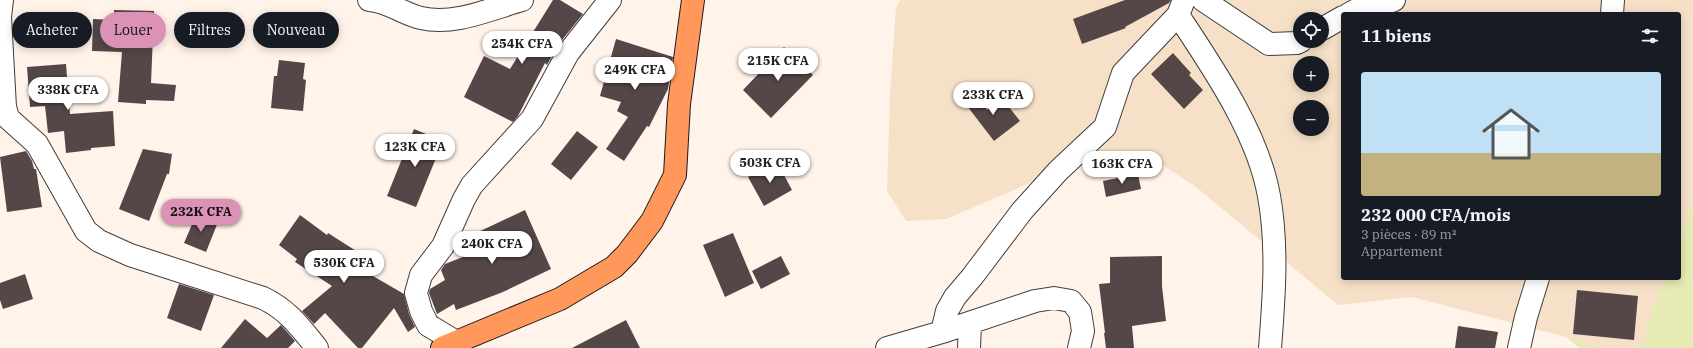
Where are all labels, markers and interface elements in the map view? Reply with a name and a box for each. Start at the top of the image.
chip: Acheter [12,12,92,48]
chip: Louer [100,12,166,48]
chip: Filtres [174,12,245,48]
chip: Nouveau [253,12,339,48]
map controls [1293,12,1329,136]
button: locate [1293,12,1329,48]
text: 11 biens [1361,25,1431,47]
icon: filters [1639,25,1661,47]
pin: 254K CFA [481,31,563,65]
text: 254K CFA [491,35,553,52]
pin: 215K CFA [737,48,819,82]
text: 215K CFA [747,52,809,69]
button: + [1293,56,1329,92]
pin: 249K CFA [594,57,676,91]
text: 249K CFA [604,61,666,78]
pin: 338K CFA [27,77,109,111]
text: 338K CFA [37,81,99,98]
pin: 233K CFA [952,82,1034,116]
text: 233K CFA [962,86,1024,103]
icon: home [1475,98,1547,170]
button: − [1293,100,1329,136]
pin: 123K CFA [374,134,456,168]
text: 123K CFA [384,138,446,155]
pin: 503K CFA [729,150,811,184]
pin: 163K CFA [1081,151,1163,185]
text: 503K CFA [739,154,801,171]
text: 163K CFA [1091,155,1153,172]
pin: 232K CFA [160,199,242,233]
text: 232K CFA [170,203,232,220]
text: 232 000 CFA/mois [1361,204,1511,226]
text: 3 pièces · 89 m² [1361,226,1457,243]
pin: 240K CFA [451,231,533,265]
text: 240K CFA [461,235,523,252]
text: Appartement [1361,243,1443,260]
pin: 530K CFA [303,250,385,284]
text: 530K CFA [313,254,375,271]

